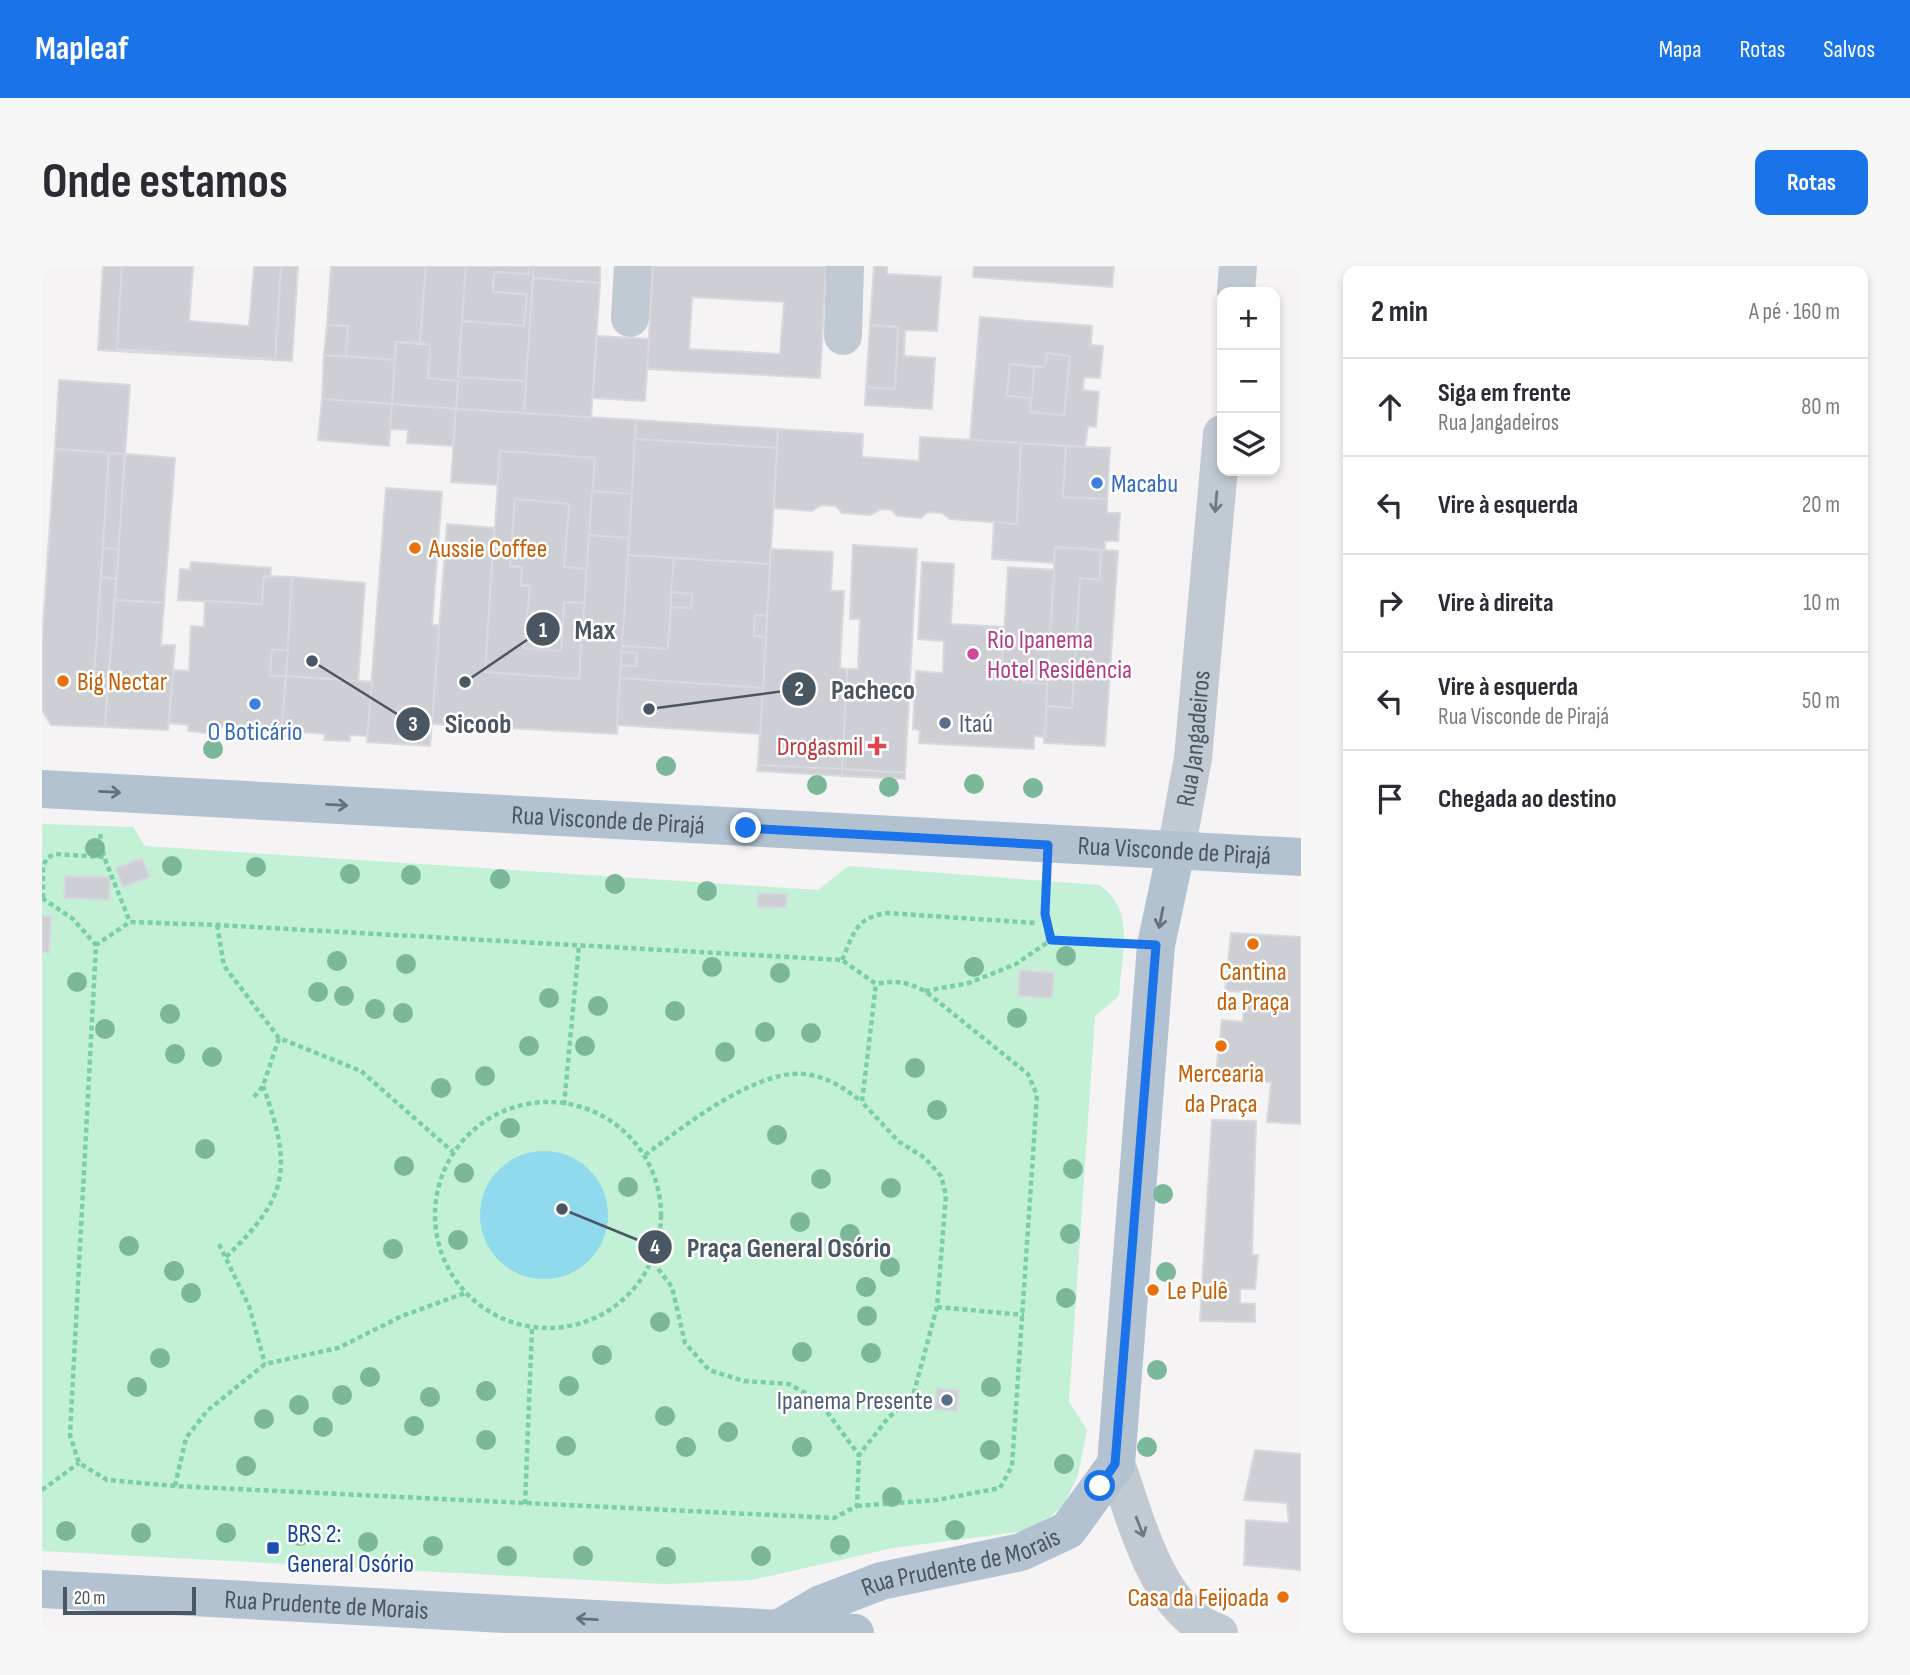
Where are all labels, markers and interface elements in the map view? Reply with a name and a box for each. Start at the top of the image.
text: Mapleaf [35,29,128,69]
text: Mapa [1659,35,1702,64]
text: Rotas [1740,35,1785,64]
text: Salvos [1823,35,1875,64]
button: Rotas [1755,150,1868,215]
text: Onde estamos [42,153,288,212]
map controls [1217,287,1280,476]
button: + [1217,287,1280,350]
text: 2 min [1371,294,1428,330]
text: A pé · 160 m [1749,298,1840,326]
button: − [1217,350,1280,413]
text: Siga em frente [1438,378,1571,409]
icon: ahead [1371,388,1409,426]
text: 80 m [1801,393,1840,421]
text: Rua Jangadeiros [1438,409,1559,437]
button: layers [1217,413,1280,476]
place label: Macabu [1111,469,1178,500]
marker: Macabu [1089,475,1105,491]
icon: left [1371,486,1409,524]
one-way arrow [1209,490,1222,513]
text: Vire à esquerda [1438,490,1578,521]
text: 20 m [1802,491,1840,519]
place label: Aussie Coffee [428,534,547,565]
marker: Aussie Coffee [407,540,423,556]
icon: right [1371,584,1409,622]
text: Vire à direita [1438,588,1554,619]
text: 10 m [1803,589,1840,617]
callout: Max [525,605,629,654]
text: Max [575,614,616,647]
text: 1 [539,618,547,643]
place label: Rio Ipanema Hotel Residência [987,625,1132,686]
marker: Rio Ipanema Hotel Residência [965,646,981,662]
callout: Pacheco [782,664,929,713]
place label: Big Nectar [77,667,168,698]
street label: Rua Jangadeiros [1170,669,1218,809]
text: Vire à esquerda [1438,672,1578,703]
marker: Big Nectar [55,673,71,689]
text: Pacheco [831,674,915,707]
text: 2 [794,677,804,702]
icon: left [1371,682,1409,720]
text: 50 m [1802,687,1840,715]
marker: O Boticário [247,696,263,712]
callout: Sicoob [395,699,525,748]
text: Rua Visconde de Pirajá [1438,703,1609,731]
text: Sicoob [445,708,511,741]
place label: Itaú [959,709,993,740]
text: 3 [408,712,418,737]
marker: Itaú [937,715,953,731]
place label: O Boticário [207,717,303,748]
place label: Drogasmil [777,732,863,763]
marker: Drogasmil [869,738,885,754]
icon: arrive [1371,780,1409,818]
text: Chegada ao destino [1438,784,1617,815]
one-way arrow [98,786,121,799]
one-way arrow [326,799,348,812]
street label: Rua Visconde de Pirajá [511,800,706,842]
route end [730,812,761,843]
street label: Rua Visconde de Pirajá [1077,831,1272,872]
one-way arrow [1154,906,1168,929]
marker: Cantina da Praça [1245,936,1261,952]
place label: Cantina da Praça [1216,957,1290,1018]
marker: Mercearia da Praça [1213,1038,1229,1054]
place label: Mercearia da Praça [1178,1059,1264,1120]
callout: Praça General Osório [637,1222,905,1271]
text: Praça General Osório [687,1232,891,1265]
text: 4 [650,1235,660,1260]
place label: Le Pulê [1167,1276,1228,1307]
marker: Le Pulê [1145,1282,1161,1298]
place label: Ipanema Presente [777,1386,933,1417]
marker: Ipanema Presente [939,1392,955,1408]
route start [1084,1470,1115,1501]
one-way arrow [1134,1516,1147,1538]
place label: BRS 2: General Osório [287,1519,414,1580]
street label: Rua Prudente de Morais [857,1522,1065,1604]
marker: BRS 2: General Osório [265,1540,281,1556]
place label: Casa da Feijoada [1127,1583,1269,1614]
scale bar [63,1584,196,1616]
street label: Rua Prudente de Morais [224,1585,429,1627]
text: 20 m [74,1587,106,1610]
marker: Casa da Feijoada [1275,1589,1291,1605]
one-way arrow [576,1612,599,1625]

